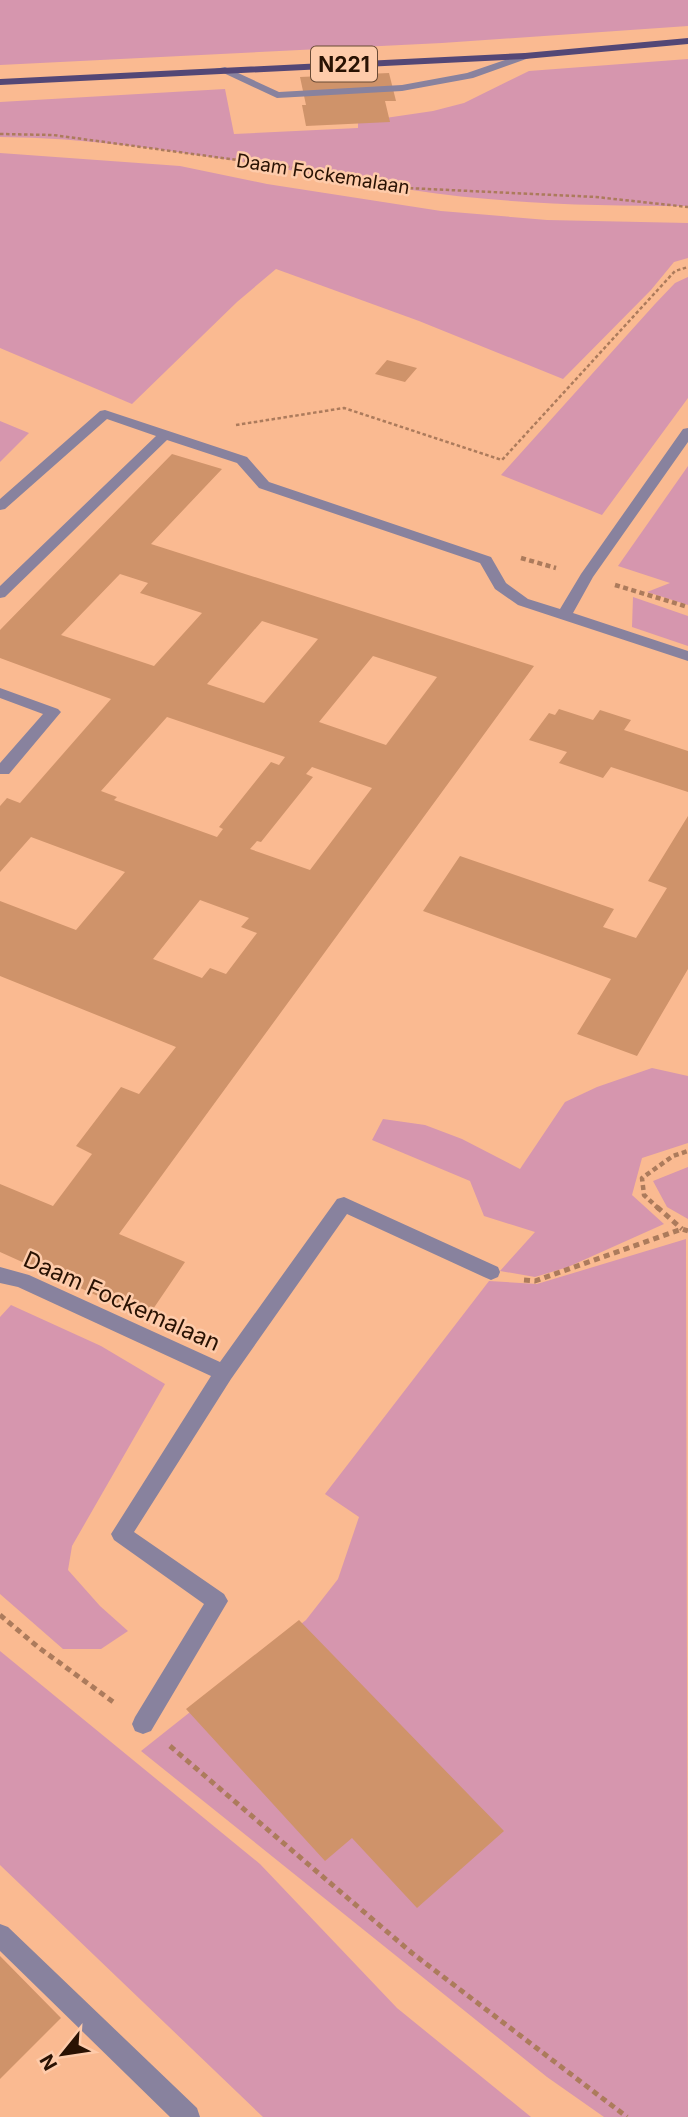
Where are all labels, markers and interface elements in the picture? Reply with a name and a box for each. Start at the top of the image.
road number: N221 [311,46,377,82]
street label: Daam Fockemalaan [235,149,411,199]
street label: Daam Fockemalaan [19,1245,225,1357]
north arrow [28,2019,98,2089]
text: N [35,2050,62,2074]

